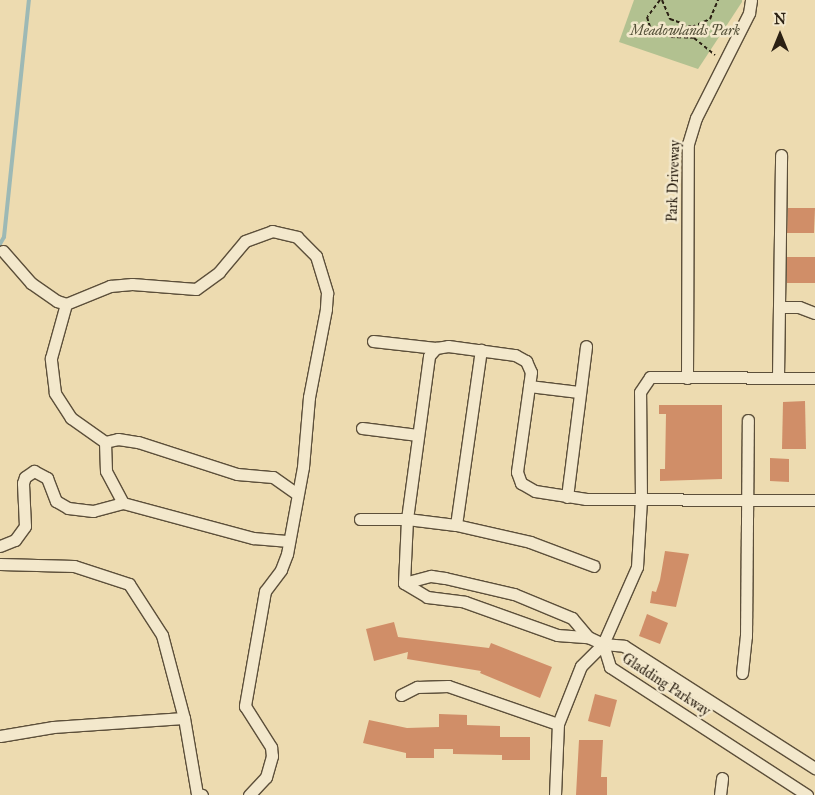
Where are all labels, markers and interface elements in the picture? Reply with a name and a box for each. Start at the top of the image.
north arrow [755,10,805,60]
text: N [774,11,786,28]
park label: Meadowlands Park [630,23,740,39]
street label: Park Driveway [664,140,684,222]
street label: Gladding Parkway [619,650,713,720]

